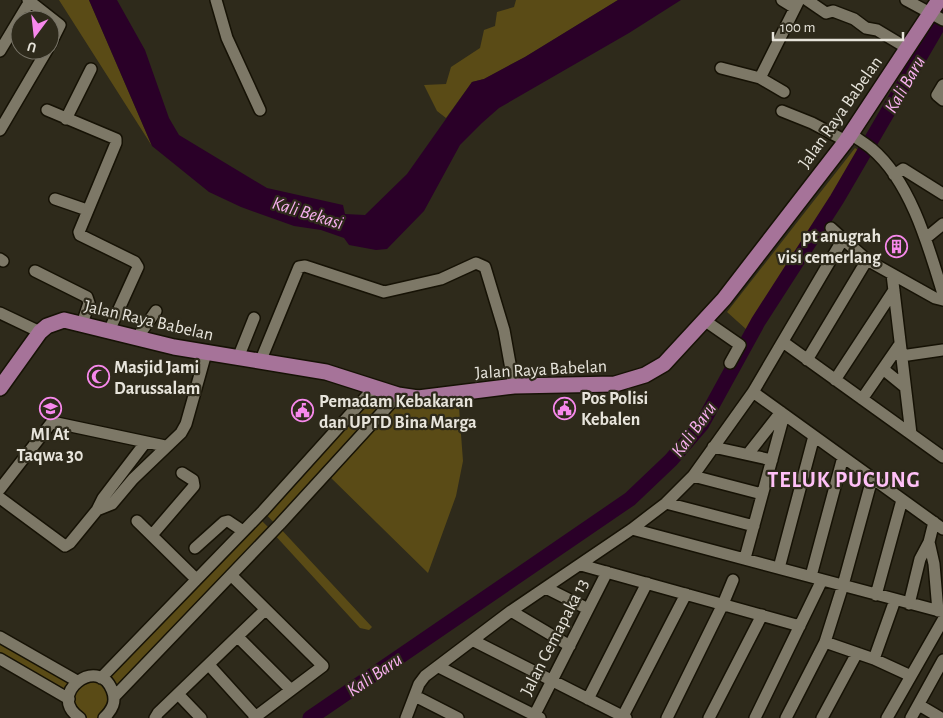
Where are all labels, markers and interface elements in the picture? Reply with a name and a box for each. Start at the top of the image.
north arrow [10,10,60,60]
scale bar [773,10,903,42]
text: 100 m [780,20,815,35]
text: U [26,39,38,55]
street label: Jalan Raya Babelan [796,53,886,172]
water label: Kali Baru [881,53,929,117]
water label: Kali Bekasi [270,194,345,233]
place label: pt anugrah visi cemerlang [778,228,882,267]
building icon: pt anugrah visi cemerlang [885,234,909,258]
street label: Jalan Raya Babelan [82,297,215,345]
street label: Jalan Raya Babelan [475,358,608,382]
place label: Masjid Jami Darussalam [114,359,200,398]
mosque icon: Masjid Jami Darussalam [86,365,110,389]
place label: Pos Polisi Kebalen [581,390,648,429]
place label: Pemadam Kebakaran dan UPTD Bina Marga [319,393,477,432]
public building icon: Pos Polisi Kebalen [553,396,577,420]
school or university icon: MI At Taqwa 30 [38,397,62,421]
public building icon: Pemadam Kebakaran dan UPTD Bina Marga [291,399,315,423]
water label: Kali Baru [668,399,720,461]
place label: MI At Taqwa 30 [17,426,83,465]
district label: TELUK PUCUNG [767,469,921,491]
street label: Jalan Cemapaka 13 [518,576,592,699]
water label: Kali Baru [344,650,406,701]

